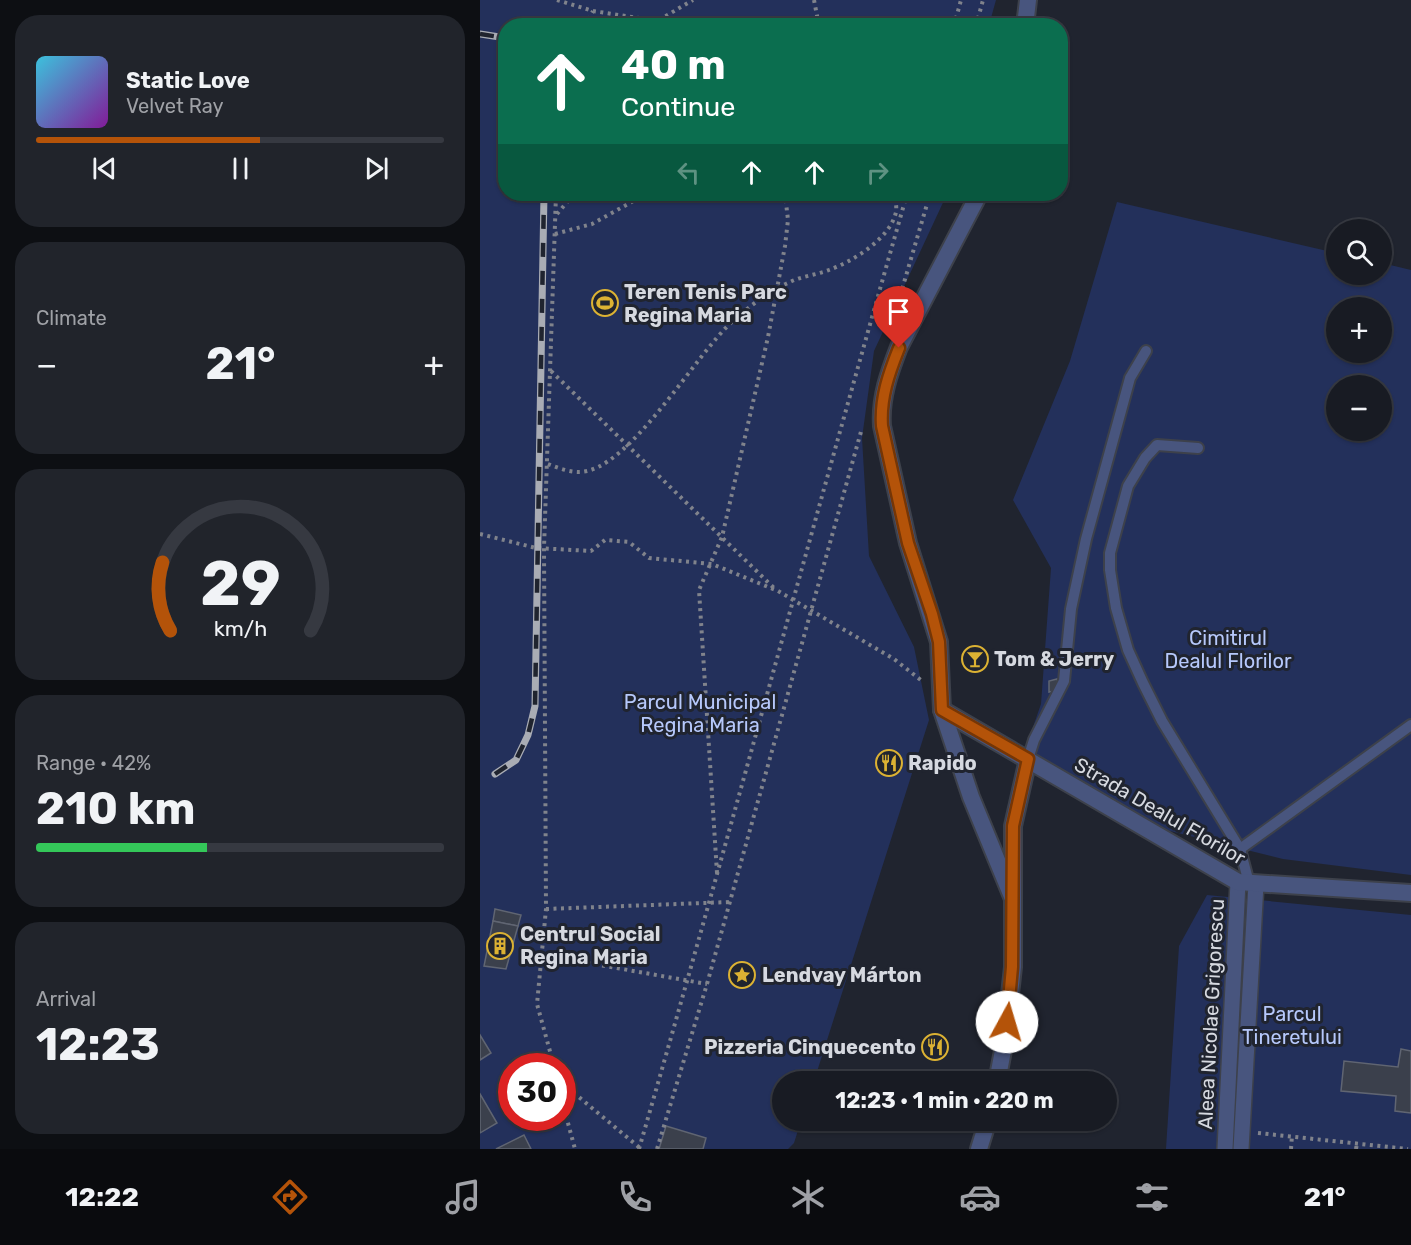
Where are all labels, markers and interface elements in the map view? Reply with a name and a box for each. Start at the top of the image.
text: 40 m [621,40,726,90]
icon: ahead [522,42,600,120]
text: Static Love [126,67,250,94]
text: Continue [621,91,735,123]
text: Velvet Ray [126,94,224,118]
icon: previous [88,152,121,185]
icon: pause [224,152,257,185]
icon: next [360,152,393,185]
icon: left [672,156,705,189]
icon: ahead [735,156,768,189]
icon: ahead [798,156,831,189]
icon: right [861,156,894,189]
map controls [1326,219,1392,441]
button: search [1326,219,1392,285]
place label: Teren Tenis Parc Regina Maria [624,280,787,327]
pin [873,286,924,348]
sports icon: Teren Tenis Parc Regina Maria [590,288,620,318]
icon: arrive [882,295,915,328]
button: + [1326,297,1392,363]
text: Climate [36,306,107,330]
text: 21° [205,337,276,390]
text: − [36,345,57,384]
text: + [423,345,444,384]
button: − [1326,375,1392,441]
text: 29 [200,548,280,622]
text: km/h [213,617,267,642]
park label: Cimitirul Dealul Florilor [1164,626,1292,673]
bar icon: Tom & Jerry [960,644,990,674]
place label: Tom & Jerry [994,647,1114,671]
park label: Parcul Municipal Regina Maria [624,690,776,737]
restaurant icon: Rapido [874,748,904,778]
text: Range · 42% [36,751,151,775]
place label: Rapido [908,751,977,775]
street label: Strada Dealul Florilor [1070,752,1250,870]
text: 210 km [36,782,195,835]
street label: Aleea Nicolae Grigorescu [1193,898,1229,1130]
place label: Centrul Social Regina Maria [520,922,660,969]
building icon: Centrul Social Regina Maria [485,931,515,961]
place icon: Lendvay Márton [727,960,757,990]
place label: Lendvay Márton [762,963,922,987]
text: Arrival [36,987,96,1011]
position arrow [975,990,1039,1054]
park label: Parcul Tineretului [1242,1002,1342,1049]
text: 12:23 [36,1018,160,1071]
restaurant icon: Pizzeria Cinquecento [920,1032,950,1062]
place label: Pizzeria Cinquecento [704,1035,916,1059]
speed limit sign: 30 [498,1053,576,1131]
text: 12:23 · 1 min · 220 m [835,1087,1054,1114]
icon: directions [269,1176,311,1218]
icon: music [442,1176,484,1218]
icon: phone [614,1176,656,1218]
icon: climate [787,1176,829,1218]
icon: car [959,1176,1001,1218]
icon: filters [1131,1176,1173,1218]
text: 12:22 [65,1181,139,1213]
text: 21° [1304,1181,1346,1213]

